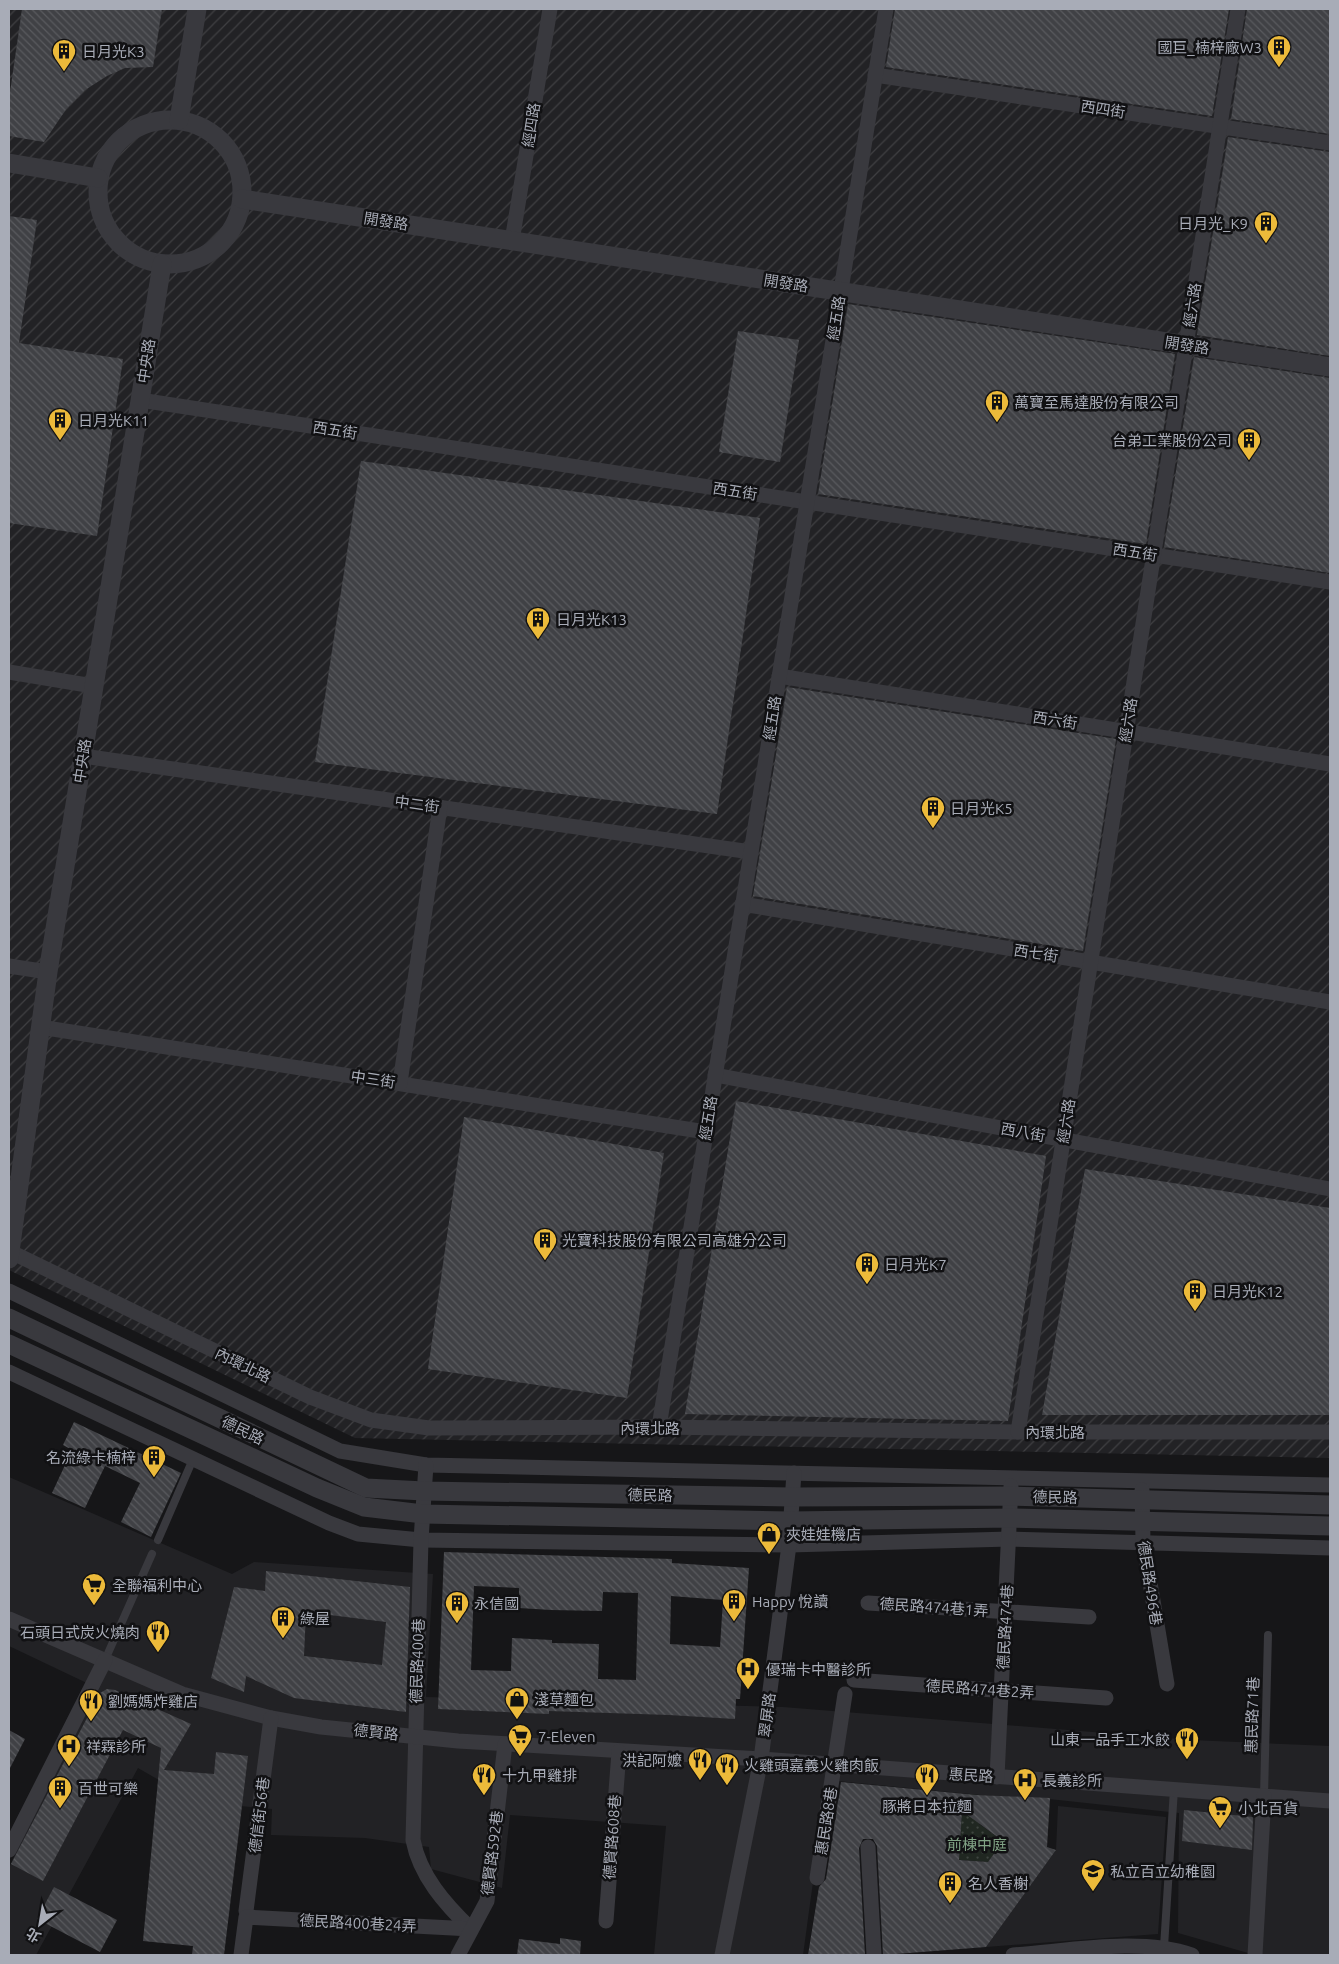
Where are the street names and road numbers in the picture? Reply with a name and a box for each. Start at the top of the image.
street label: 西四街 [1079,97,1127,121]
street label: 經四路 [519,101,543,149]
street label: 開發路 [362,209,410,233]
street label: 開發路 [762,271,810,295]
street label: 經六路 [1180,281,1204,329]
street label: 經五路 [824,294,848,342]
street label: 開發路 [1163,333,1211,357]
street label: 中央路 [134,337,158,385]
street label: 西五街 [311,418,359,442]
street label: 西五街 [711,479,759,503]
street label: 西五街 [1111,540,1159,564]
street label: 經五路 [760,694,784,742]
street label: 經六路 [1116,696,1140,744]
street label: 西六街 [1031,708,1079,732]
street label: 中央路 [70,737,94,785]
street label: 中二街 [394,792,440,816]
street label: 西七街 [1012,941,1060,965]
street label: 中三街 [349,1067,397,1091]
street label: 經五路 [696,1094,720,1142]
street label: 經六路 [1054,1097,1078,1145]
street label: 西八街 [999,1120,1047,1144]
street label: 內環北路 [212,1344,274,1386]
street label: 德民路 [219,1412,267,1448]
street label: 內環北路 [620,1420,680,1437]
street label: 內環北路 [1025,1424,1085,1441]
street label: 德民路 [627,1486,673,1504]
street label: 德民路 [1032,1488,1078,1506]
street label: 德民路496巷 [1135,1540,1165,1626]
street label: 德民路474巷 [994,1584,1016,1670]
street label: 德民路474巷1弄 [879,1595,989,1619]
street label: 德民路400巷 [407,1618,427,1704]
street label: 惠民路71巷 [1242,1676,1262,1754]
street label: 德民路474巷2弄 [925,1677,1035,1701]
street label: 翠屏路 [756,1692,778,1738]
street label: 德賢路 [353,1721,399,1743]
street label: 惠民路 [948,1765,994,1785]
street label: 德信街56巷 [246,1776,272,1854]
street label: 惠民路8巷 [812,1786,840,1856]
street label: 德賢路608巷 [601,1794,623,1880]
street label: 德賢路592巷 [478,1810,506,1896]
street label: 德民路400巷24弄 [299,1911,417,1935]

